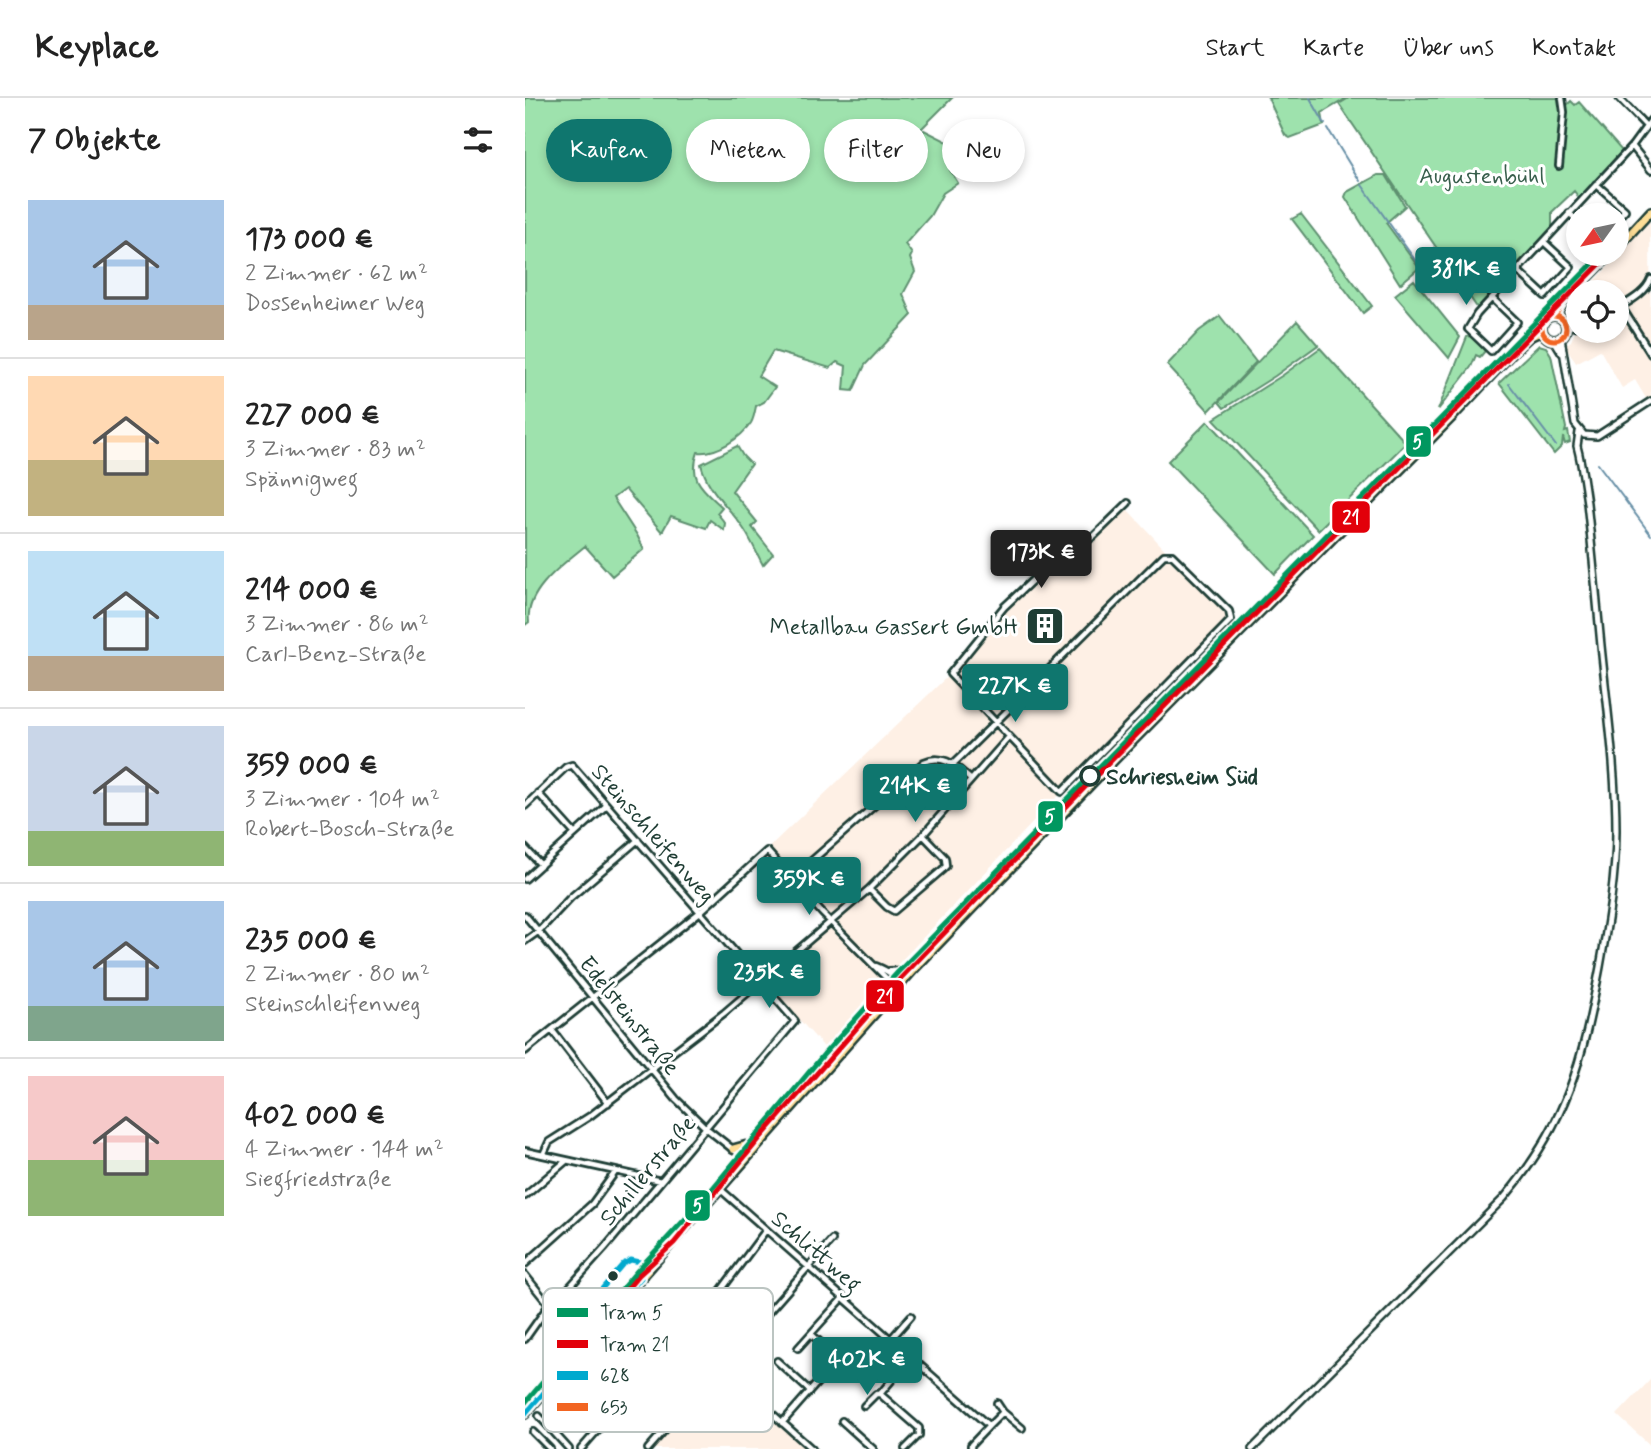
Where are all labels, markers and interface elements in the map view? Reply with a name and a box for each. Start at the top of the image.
text: Keyplace [35,26,159,70]
text: Start [1205,33,1265,64]
text: Karte [1303,33,1364,64]
text: Über uns [1402,33,1494,64]
text: Kontakt [1532,33,1616,64]
chip: Kaufen [546,119,672,182]
chip: Mieten [686,119,810,182]
chip: Filter [824,119,928,182]
chip: Neu [942,119,1025,182]
text: 7 Objekte [28,121,161,160]
icon: filters [459,121,497,159]
park label: Augustenbühl [1419,162,1545,192]
north arrow [1566,203,1629,266]
map controls [1566,203,1629,343]
text: 173 000 € [245,220,374,259]
icon: home [84,228,168,312]
pin: 381K € [1409,248,1523,307]
text: 381K € [1431,255,1501,285]
text: 2 Zimmer · 62 m² [245,259,428,289]
button: locate [1566,280,1629,343]
text: Dossenheimer Weg [245,289,425,319]
text: 227 000 € [245,396,380,435]
icon: home [84,404,168,488]
line badge: 5 [1405,425,1432,458]
text: 5 [1412,430,1424,455]
text: 3 Zimmer · 83 m² [245,435,426,465]
text: Spännigweg [245,465,358,495]
line badge: 21 [1331,500,1371,534]
text: 21 [1342,506,1360,531]
pin: 173K € [984,531,1098,590]
text: 173K € [1007,538,1075,568]
text: 214 000 € [245,571,378,610]
icon: home [84,579,168,663]
building icon: Metallbau Gassert GmbH [1024,605,1066,647]
text: 3 Zimmer · 86 m² [245,610,429,640]
place label: Metallbau Gassert GmbH [769,613,1018,643]
text: Carl-Benz-Straße [245,640,426,670]
pin: 227K € [958,664,1072,724]
text: 227K € [978,672,1052,702]
text: 359 000 € [245,746,378,785]
icon: home [84,754,168,838]
street label: Steinschleifenweg [584,758,721,910]
place label: Schriesheim Süd [1106,763,1258,793]
pin: 214K € [858,764,972,824]
marker: Schriesheim Süd [1080,766,1100,786]
text: 214K € [879,772,951,802]
text: 3 Zimmer · 104 m² [245,785,440,815]
line badge: 5 [1037,800,1064,833]
text: 5 [1044,805,1056,830]
text: Robert-Bosch-Straße [245,815,454,845]
pin: 359K € [752,858,866,917]
text: 359K € [773,865,845,895]
text: 235 000 € [245,921,377,960]
icon: home [84,929,168,1013]
pin: 235K € [712,950,826,1010]
street label: Edelsteinstraße [571,951,686,1082]
text: 235K € [733,958,805,988]
text: 2 Zimmer · 80 m² [245,960,430,990]
line badge: 21 [865,979,905,1013]
text: 21 [876,985,894,1010]
text: Steinschleifenweg [245,990,421,1020]
text: 402 000 € [245,1096,385,1135]
icon: home [84,1104,168,1188]
street label: Schillerstraße [594,1110,703,1233]
text: 4 Zimmer · 144 m² [245,1135,444,1165]
text: Siegfriedstraße [245,1165,391,1195]
line badge: 5 [684,1189,711,1222]
text: 5 [692,1194,704,1219]
street label: Schlittweg [763,1205,867,1302]
unlabelled marker [606,1269,620,1283]
legend [543,1288,773,1432]
text: Tram 5 [600,1301,663,1326]
text: Tram 21 [600,1333,669,1358]
pin: 402K € [810,1338,924,1397]
text: 402K € [828,1345,906,1375]
text: 628 [600,1364,630,1389]
text: 653 [600,1396,628,1421]

